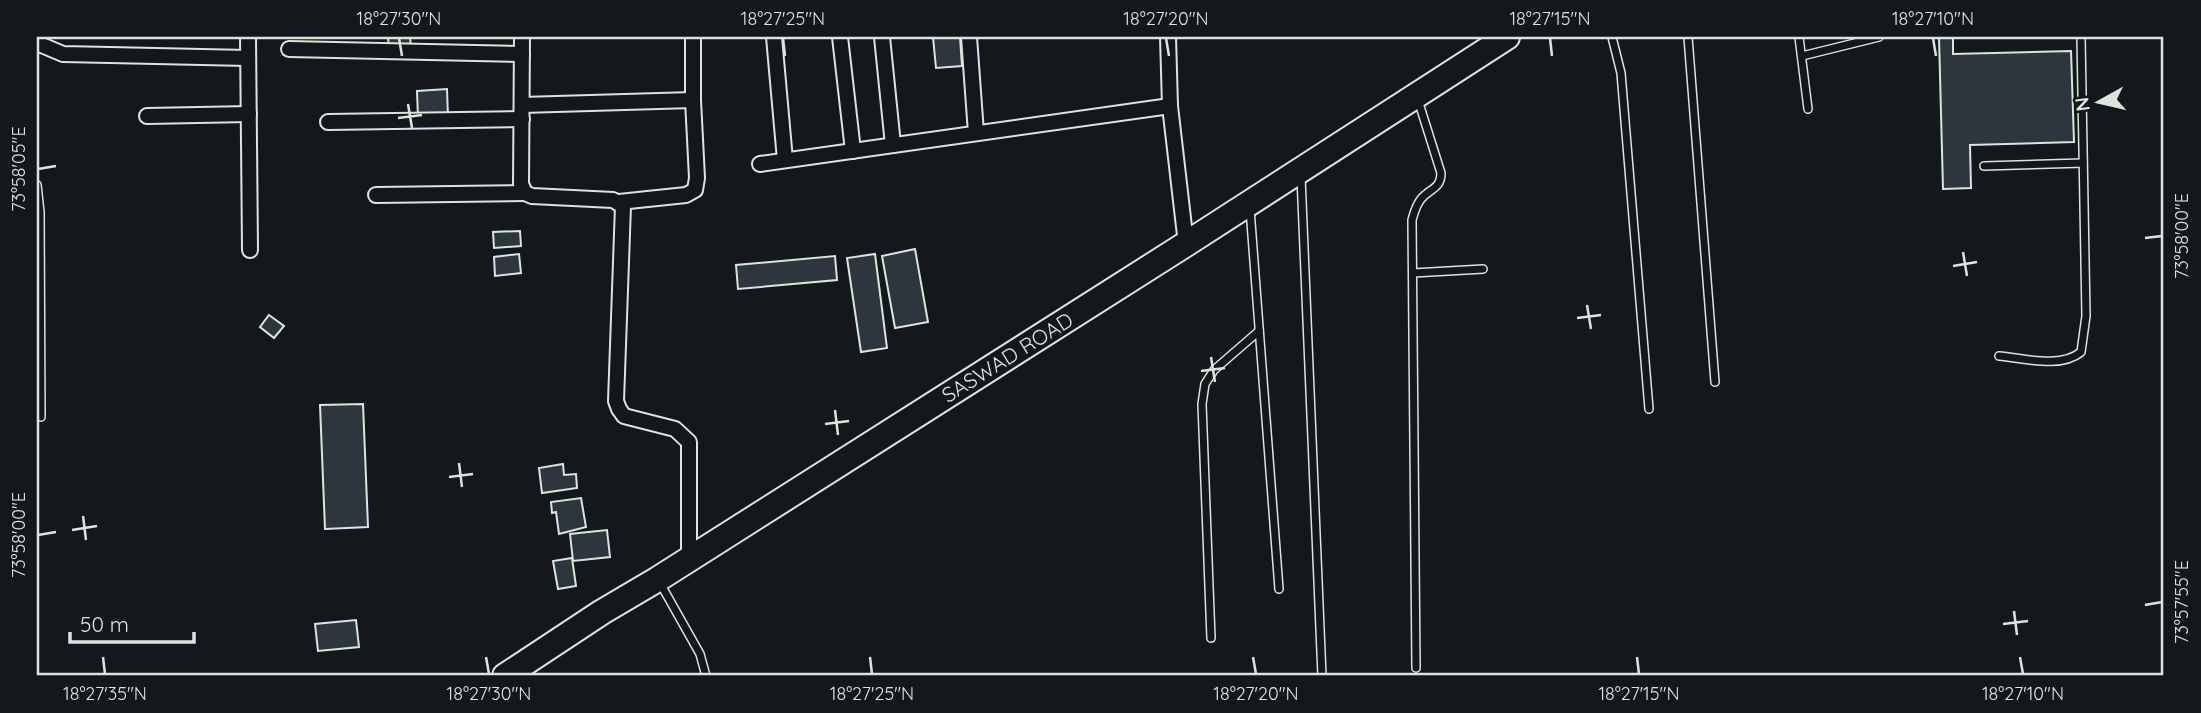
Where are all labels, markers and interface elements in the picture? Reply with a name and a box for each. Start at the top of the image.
text: 18°27'30"N [357,7,441,30]
text: 18°27'25"N [741,7,825,30]
text: 18°27'20"N [1123,7,1209,30]
text: 18°27'15"N [1509,7,1591,30]
text: 18°27'10"N [1892,7,1974,30]
north arrow [2064,66,2134,136]
text: N [2069,96,2095,113]
text: 73°58'05"E [7,126,30,212]
text: 73°58'00"E [2170,193,2193,279]
street label: SASWAD ROAD [937,306,1077,408]
text: 73°58'00"E [7,492,30,578]
text: 73°57'55"E [2170,560,2193,644]
scale bar [70,601,194,645]
text: 50 m [80,611,129,637]
text: 18°27'35"N [63,682,147,705]
text: 18°27'30"N [447,682,531,705]
text: 18°27'25"N [830,682,914,705]
text: 18°27'20"N [1213,682,1299,705]
text: 18°27'15"N [1598,682,1680,705]
text: 18°27'10"N [1982,682,2064,705]

